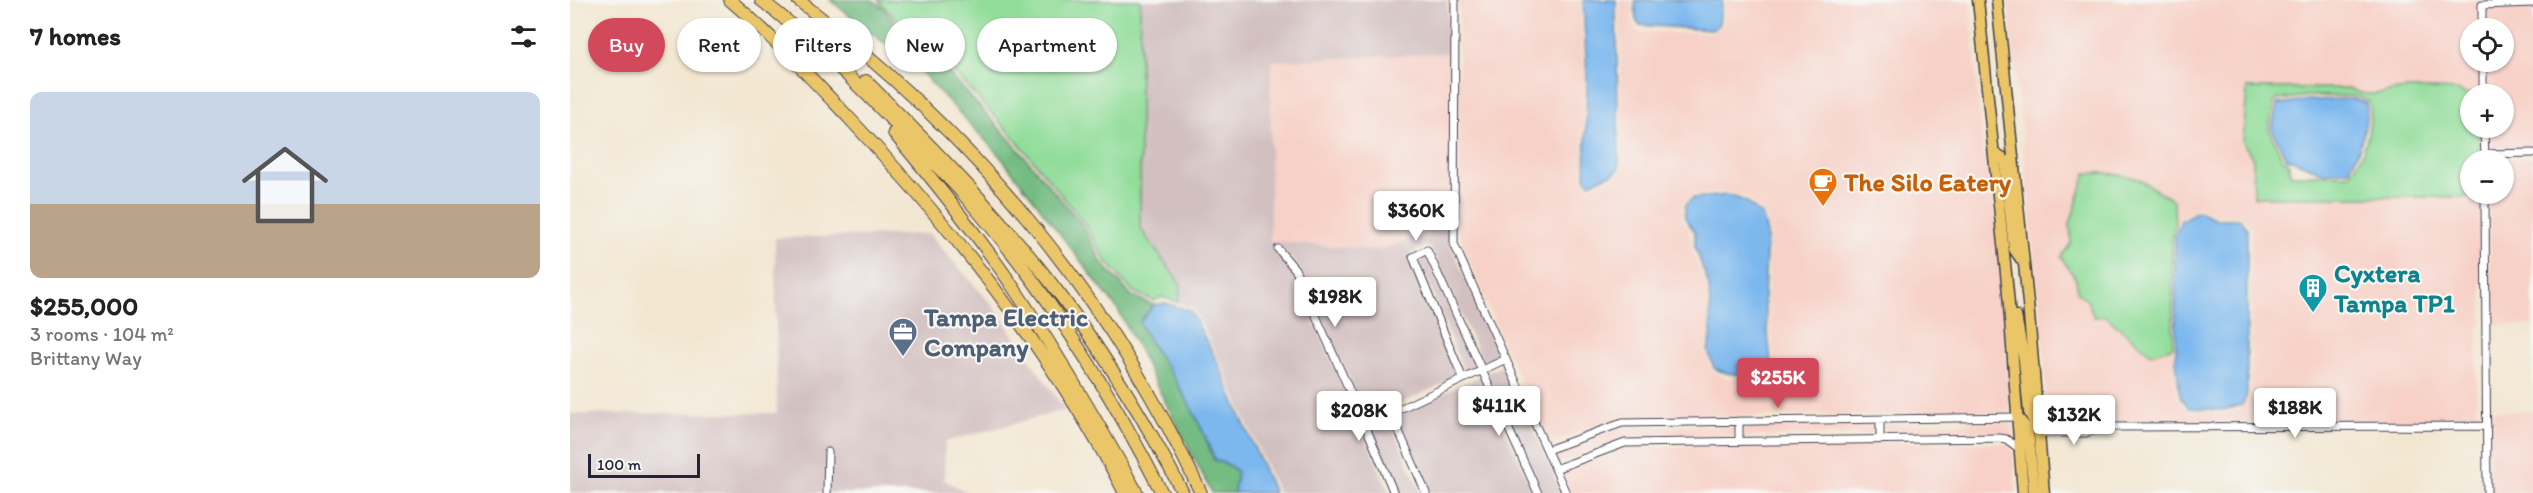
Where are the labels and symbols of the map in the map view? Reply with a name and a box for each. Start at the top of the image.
cafe icon: The Silo Eatery [1807,166,1839,208]
place label: The Silo Eatery [1843,166,2012,198]
pin: $360K [1374,191,1458,242]
place label: Cyxtera Tampa TP1 [2333,257,2455,319]
building icon: Cyxtera Tampa TP1 [2297,272,2329,314]
pin: $198K [1293,277,1377,328]
place label: Tampa Electric Company [923,301,1088,363]
office icon: Tampa Electric Company [887,316,919,358]
pin: $255K [1736,358,1820,409]
pin: $411K [1457,386,1541,437]
pin: $188K [2253,388,2337,439]
pin: $208K [1317,391,1401,442]
pin: $132K [2032,395,2116,446]
scale bar [588,451,700,478]

